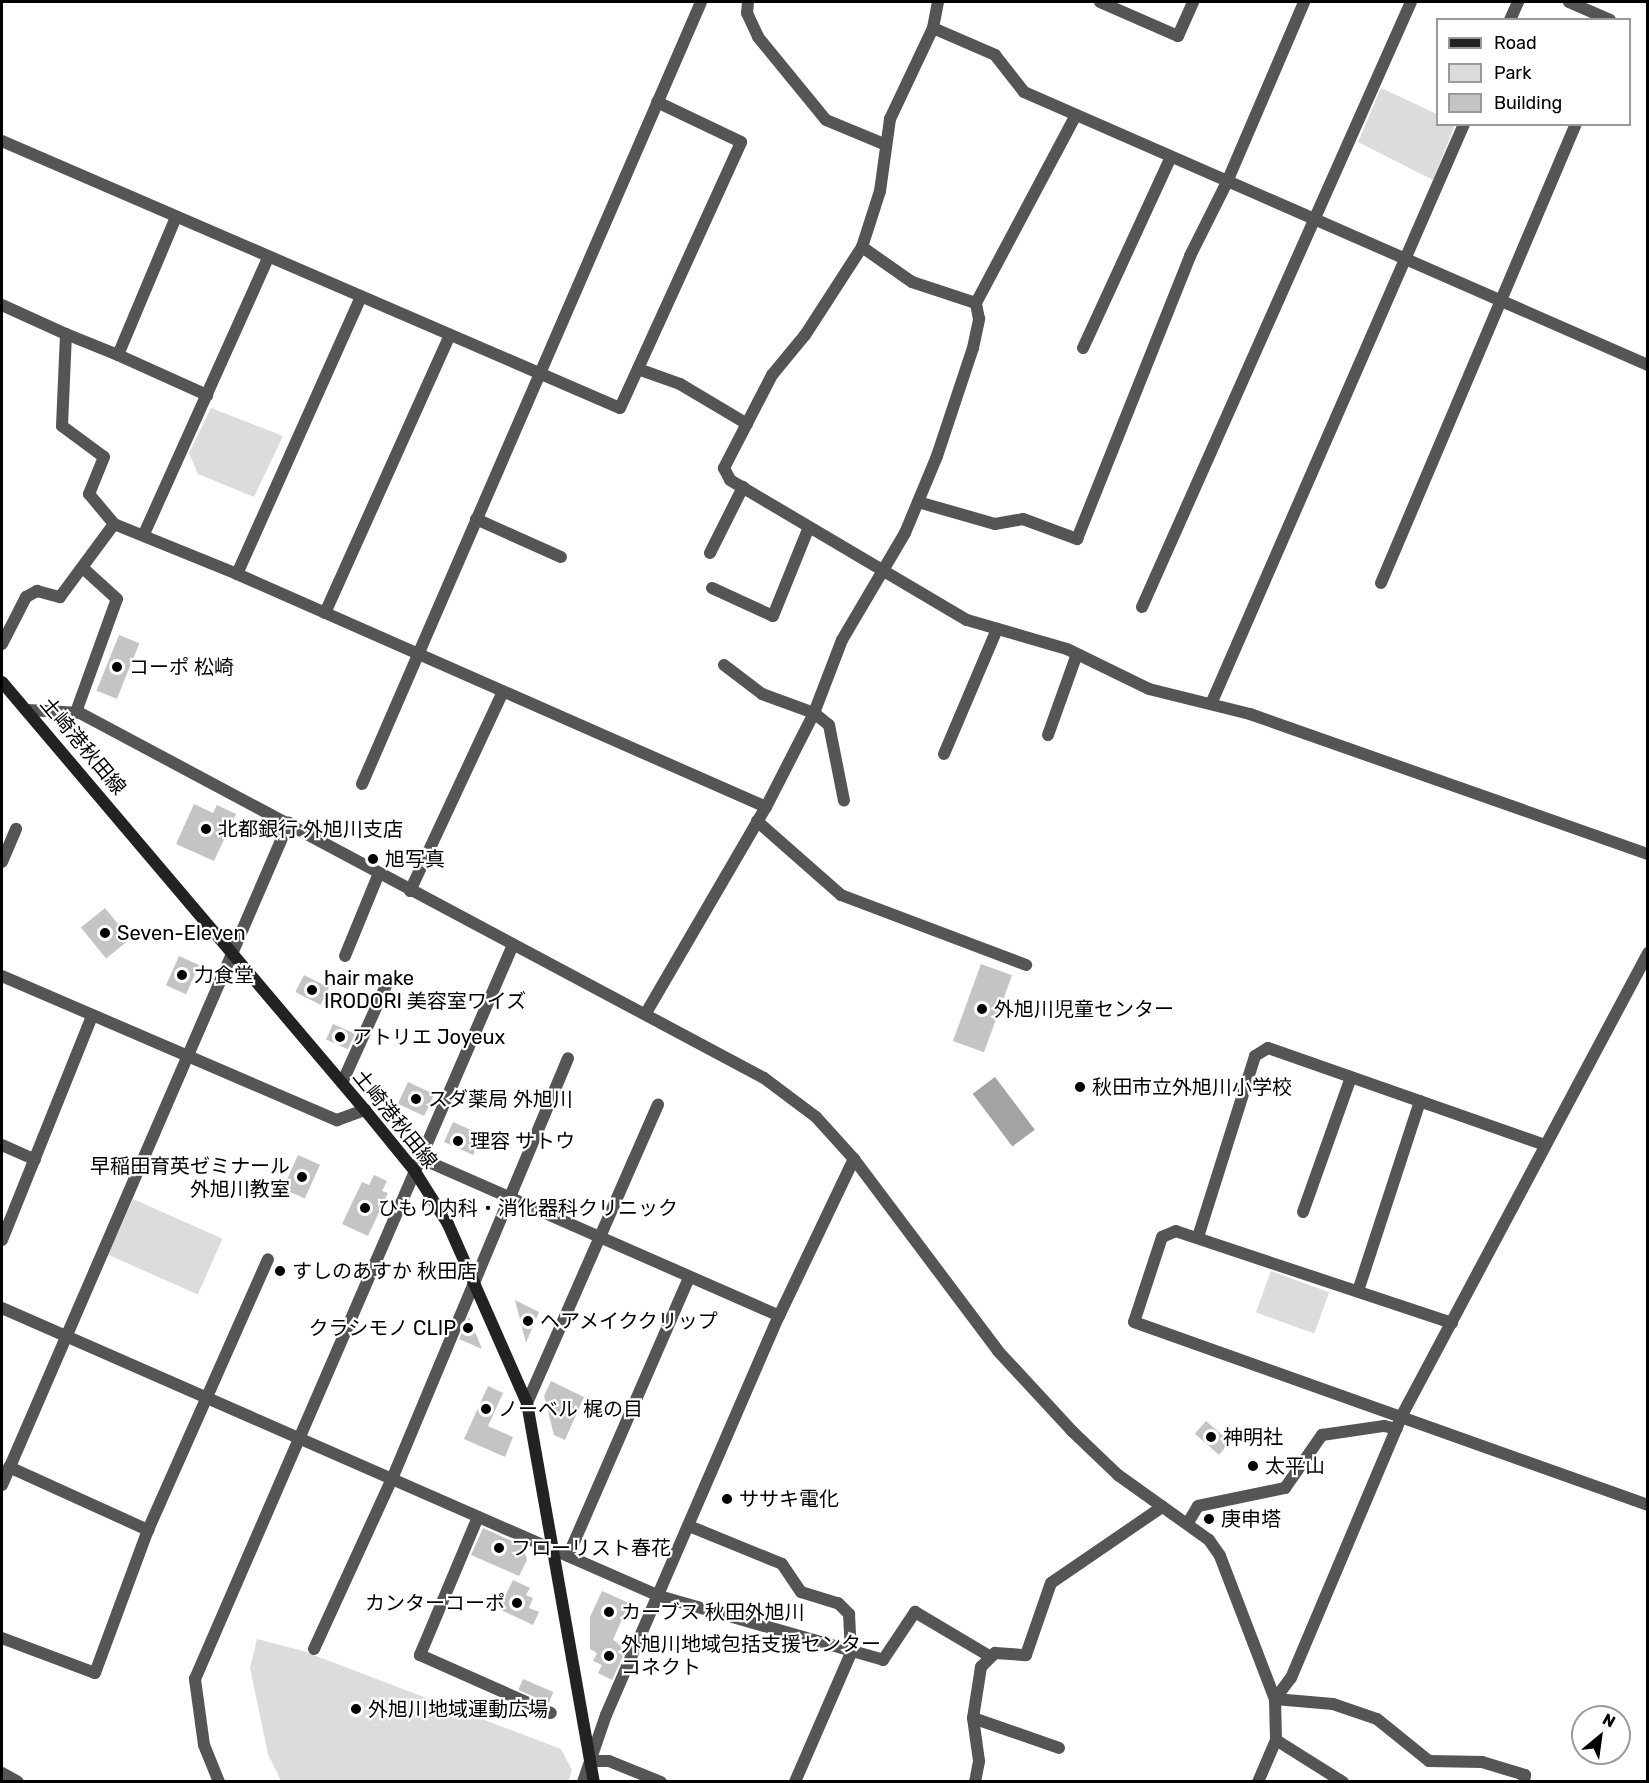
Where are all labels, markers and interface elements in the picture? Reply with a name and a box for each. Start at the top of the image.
legend [1436,18,1631,126]
text: Road [1494,32,1537,54]
text: Park [1494,62,1531,84]
text: Building [1494,92,1562,114]
place label: コーポ 松崎 [129,655,234,679]
marker: コーポ 松崎 [110,660,124,674]
street label: 土崎港秋田線 [35,692,131,800]
place label: 北都銀行 外旭川支店 [218,817,403,841]
marker: 北都銀行 外旭川支店 [199,822,213,836]
place label: 旭写真 [385,847,445,871]
marker: 旭写真 [366,852,380,866]
place label: Seven-Eleven [117,921,246,945]
marker: Seven-Eleven [98,926,112,940]
place label: 力食堂 [194,963,254,987]
place label: hair make IRODORI 美容室ワイズ [324,966,527,1013]
marker: 力食堂 [175,968,189,982]
marker: hair make IRODORI 美容室ワイズ [305,983,319,997]
place label: 外旭川児童センター [994,997,1174,1021]
marker: 外旭川児童センター [975,1002,989,1016]
place label: アトリエ Joyeux [352,1025,505,1049]
marker: アトリエ Joyeux [333,1030,347,1044]
street label: 土崎港秋田線 [348,1065,442,1173]
place label: 秋田市立外旭川小学校 [1092,1075,1292,1099]
marker: 秋田市立外旭川小学校 [1073,1080,1087,1094]
place label: スダ薬局 外旭川 [428,1087,573,1111]
marker: スダ薬局 外旭川 [409,1092,423,1106]
place label: 理容 サトウ [470,1129,575,1153]
marker: 理容 サトウ [451,1134,465,1148]
place label: 早稲田育英ゼミナール 外旭川教室 [90,1154,290,1201]
marker: 早稲田育英ゼミナール 外旭川教室 [295,1170,309,1184]
place label: ひもり内科・消化器科クリニック [378,1196,678,1220]
marker: ひもり内科・消化器科クリニック [356,1199,374,1217]
place label: すしのあすか 秋田店 [292,1259,477,1283]
marker: すしのあすか 秋田店 [273,1264,287,1278]
place label: ヘアメイククリップ [540,1309,720,1333]
marker: ヘアメイククリップ [521,1314,535,1328]
place label: クラシモノ CLIP [308,1316,456,1340]
marker: クラシモノ CLIP [461,1321,475,1335]
place label: ノーベル 梶の目 [498,1397,643,1421]
marker: ノーベル 梶の目 [479,1402,493,1416]
place label: 神明社 [1223,1425,1283,1449]
marker: 神明社 [1204,1430,1218,1444]
place label: 太平山 [1265,1454,1325,1478]
marker: 太平山 [1246,1459,1260,1473]
place label: ササキ電化 [739,1487,839,1511]
marker: ササキ電化 [720,1492,734,1506]
place label: 庚申塔 [1221,1507,1281,1531]
marker: 庚申塔 [1202,1512,1216,1526]
place label: フローリスト春花 [511,1536,671,1560]
marker: フローリスト春花 [492,1541,506,1555]
place label: カンターコーポ [365,1591,505,1615]
marker: カンターコーポ [510,1596,524,1610]
place label: カーブス 秋田外旭川 [621,1600,806,1624]
marker: カーブス 秋田外旭川 [602,1605,616,1619]
place label: 外旭川地域包括支援センター コネクト [621,1632,881,1679]
marker: 外旭川地域包括支援センター コネクト [602,1649,616,1663]
place label: 外旭川地域運動広場 [368,1697,548,1721]
marker: 外旭川地域運動広場 [349,1702,363,1716]
north arrow [1571,1705,1631,1765]
text: N [1599,1709,1619,1732]

